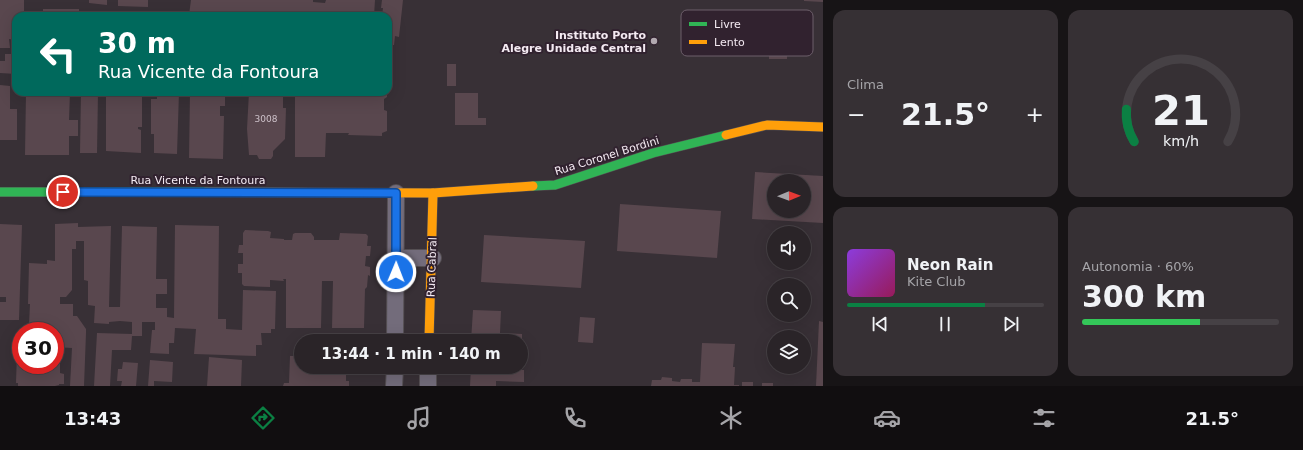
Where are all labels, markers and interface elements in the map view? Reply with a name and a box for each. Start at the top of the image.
legend [681,10,813,56]
text: Livre [714,18,741,31]
text: 30 m [98,27,176,60]
icon: left [32,28,84,80]
place label: Instituto Porto Alegre Unidade Central [501,29,646,55]
marker: Instituto Porto Alegre Unidade Central [649,36,659,46]
text: Lento [714,36,745,49]
text: Rua Vicente da Fontoura [98,61,319,82]
text: Clima [847,77,884,92]
text: 21 [1152,85,1209,134]
text: 21.5° [901,97,990,132]
text: − [847,102,865,127]
text: + [1026,102,1044,127]
house number: 3008 [255,114,278,124]
text: km/h [1162,132,1199,148]
street label: Rua Coronel Bordini [553,134,661,178]
street label: Rua Vicente da Fontoura [130,174,266,187]
north arrow [767,174,811,218]
map controls [767,174,811,374]
pin [46,175,80,209]
icon: arrive [52,181,74,203]
button: sound [767,226,811,270]
street label: Rua Cabral [424,237,440,297]
position arrow [375,251,417,293]
text: Neon Rain [907,256,993,274]
text: Autonomia · 60% [1082,259,1194,274]
text: Kite Club [907,274,966,289]
button: search [767,278,811,322]
text: 300 km [1082,279,1206,314]
icon: previous [869,313,891,335]
icon: pause [934,313,956,335]
icon: next [1000,313,1022,335]
speed limit sign: 30 [12,322,64,374]
button: layers [767,330,811,374]
text: 13:44 · 1 min · 140 m [321,345,501,363]
icon: directions [249,404,277,432]
icon: music [405,404,433,432]
icon: phone [561,404,589,432]
icon: climate [717,404,745,432]
icon: car [873,404,901,432]
icon: filters [1030,404,1058,432]
text: 13:43 [64,408,121,429]
text: 21.5° [1186,408,1239,429]

